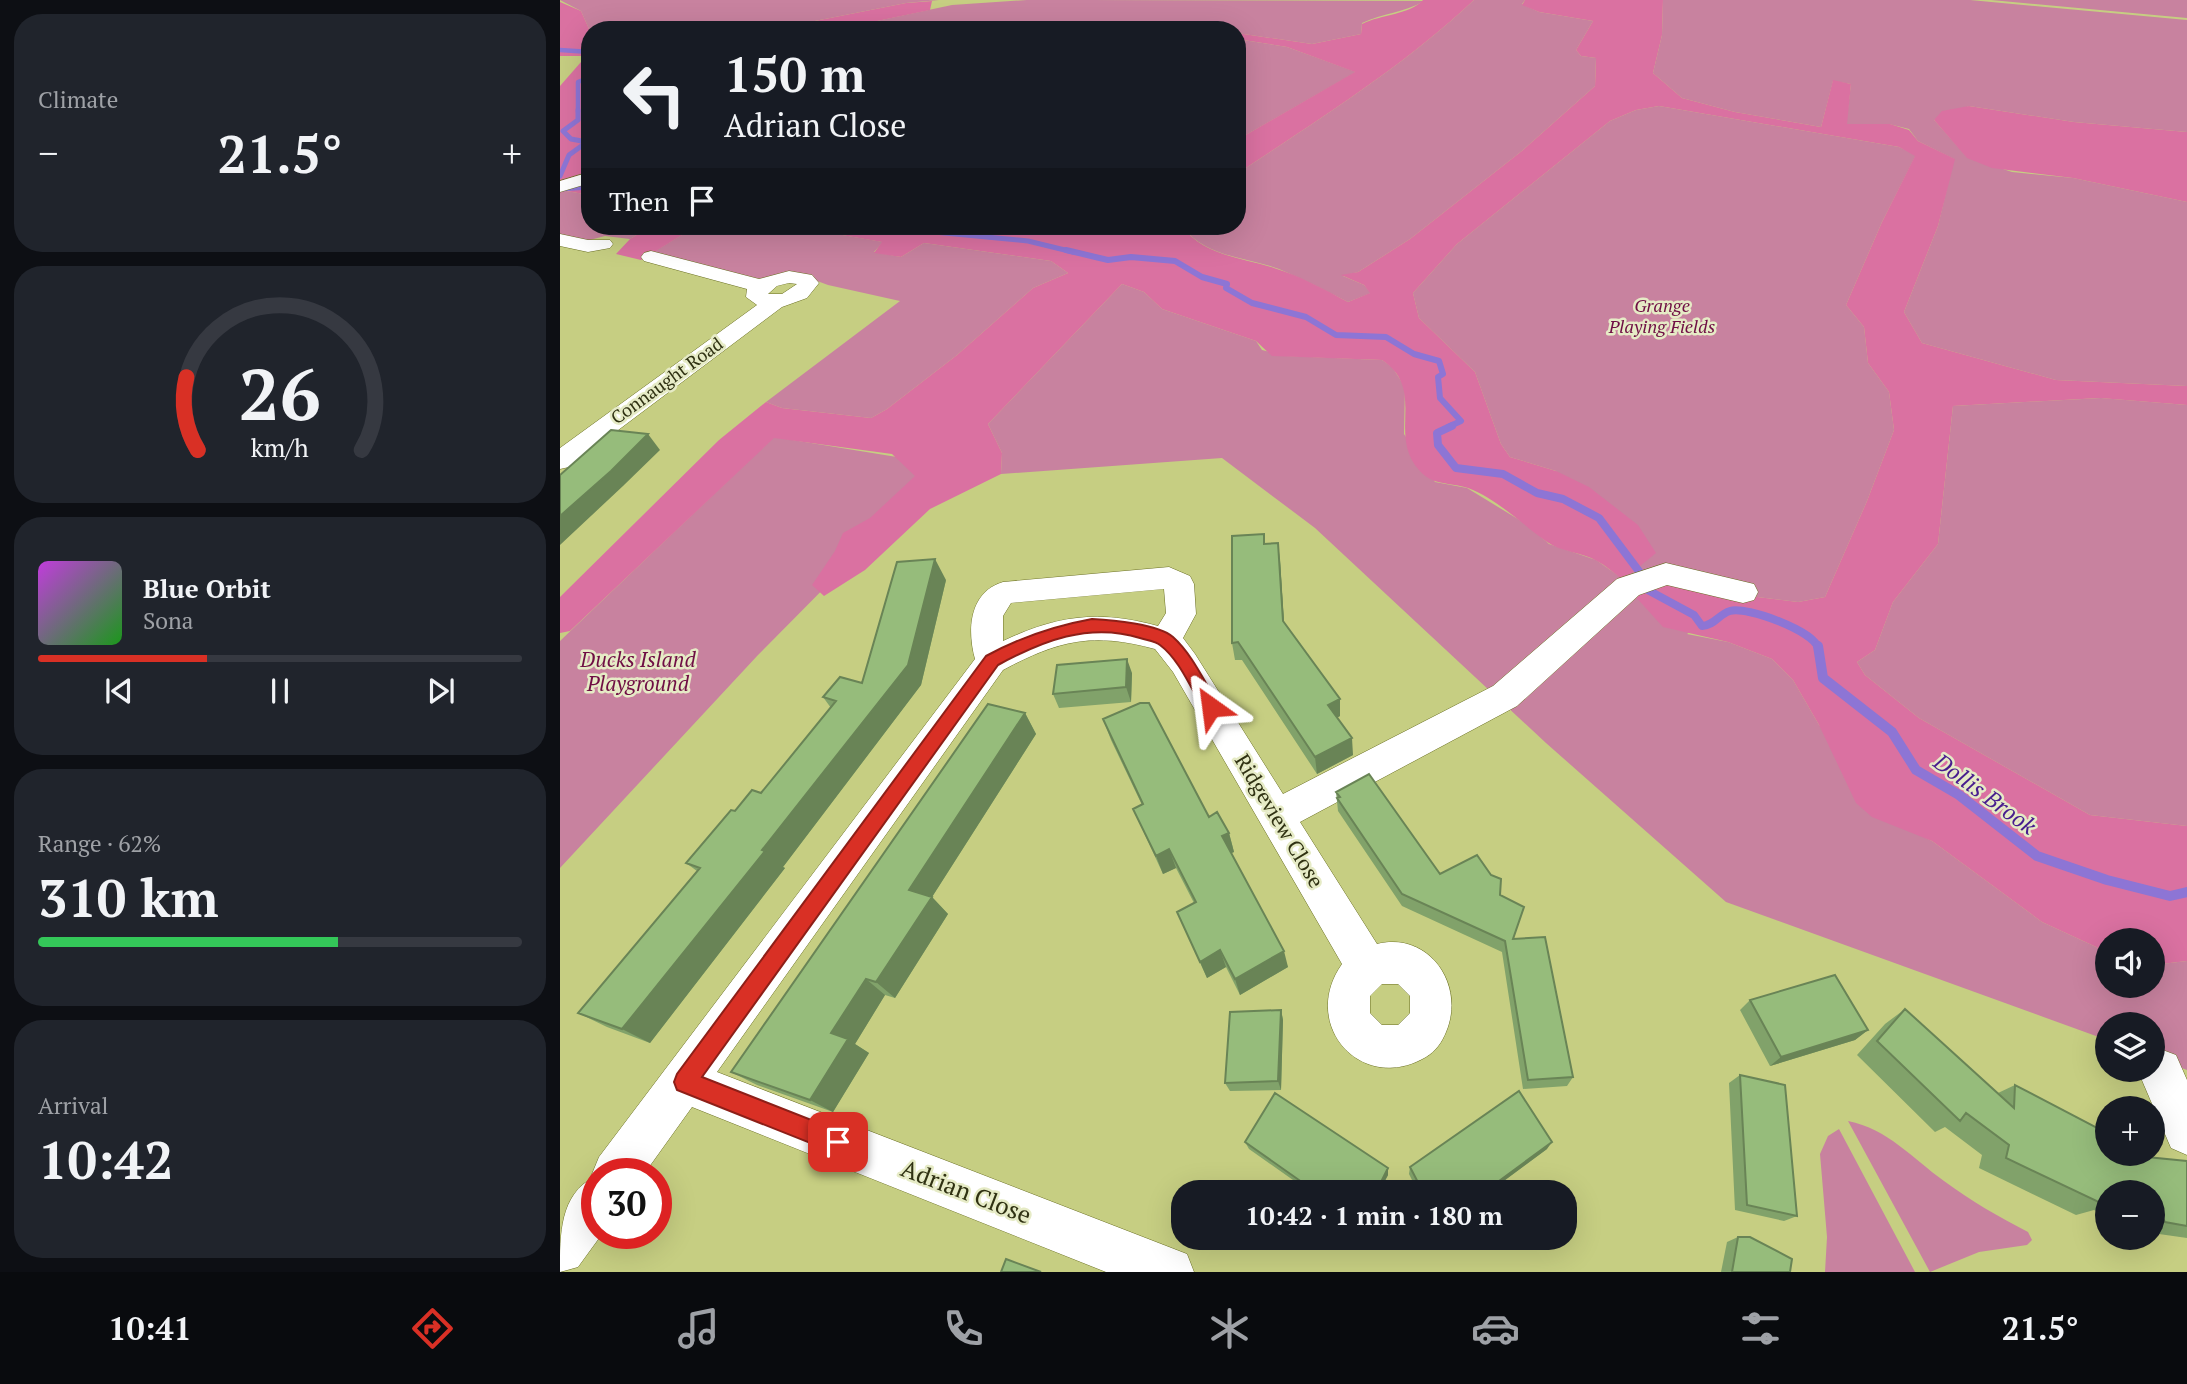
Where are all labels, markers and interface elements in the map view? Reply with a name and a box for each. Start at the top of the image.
text: 150 m [724,41,866,106]
icon: left [609,49,700,140]
text: Climate [38,84,118,115]
text: Adrian Close [724,104,906,146]
text: 21.5° [217,119,343,188]
text: − [38,128,58,178]
text: + [502,128,522,178]
icon: arrive [683,182,721,220]
text: Then [609,184,669,218]
park label: Grange Playing Fields [1608,293,1715,338]
street label: Connaught Road [605,331,727,429]
text: 26 [239,345,321,442]
text: km/h [251,431,309,464]
text: Blue Orbit [143,571,271,605]
text: Sona [143,605,193,636]
park label: Ducks Island Playground [579,645,696,697]
position arrow [1174,670,1248,744]
icon: previous [100,672,138,710]
icon: pause [261,672,299,710]
icon: next [422,672,460,710]
water label: Dollis Brook [1927,745,2043,842]
street label: Ridgeview Close [1229,748,1331,893]
text: Range · 62% [38,828,161,859]
text: 310 km [38,863,219,932]
map controls [2095,928,2165,1250]
button: sound [2095,928,2165,998]
button: layers [2095,1012,2165,1082]
text: Arrival [38,1090,109,1121]
button: + [2095,1096,2165,1166]
pin [808,1112,868,1172]
icon: arrive [819,1123,857,1161]
text: 10:42 [38,1125,173,1194]
street label: Adrian Close [897,1152,1036,1231]
speed limit sign: 30 [581,1158,672,1249]
button: − [2095,1180,2165,1250]
text: 10:42 · 1 min · 180 m [1245,1198,1503,1232]
icon: directions [408,1304,457,1353]
icon: music [674,1304,723,1353]
icon: phone [939,1304,988,1353]
icon: climate [1205,1304,1254,1353]
icon: car [1471,1304,1520,1353]
icon: filters [1736,1304,1785,1353]
text: 10:41 [108,1307,192,1349]
text: 21.5° [2002,1307,2079,1349]

